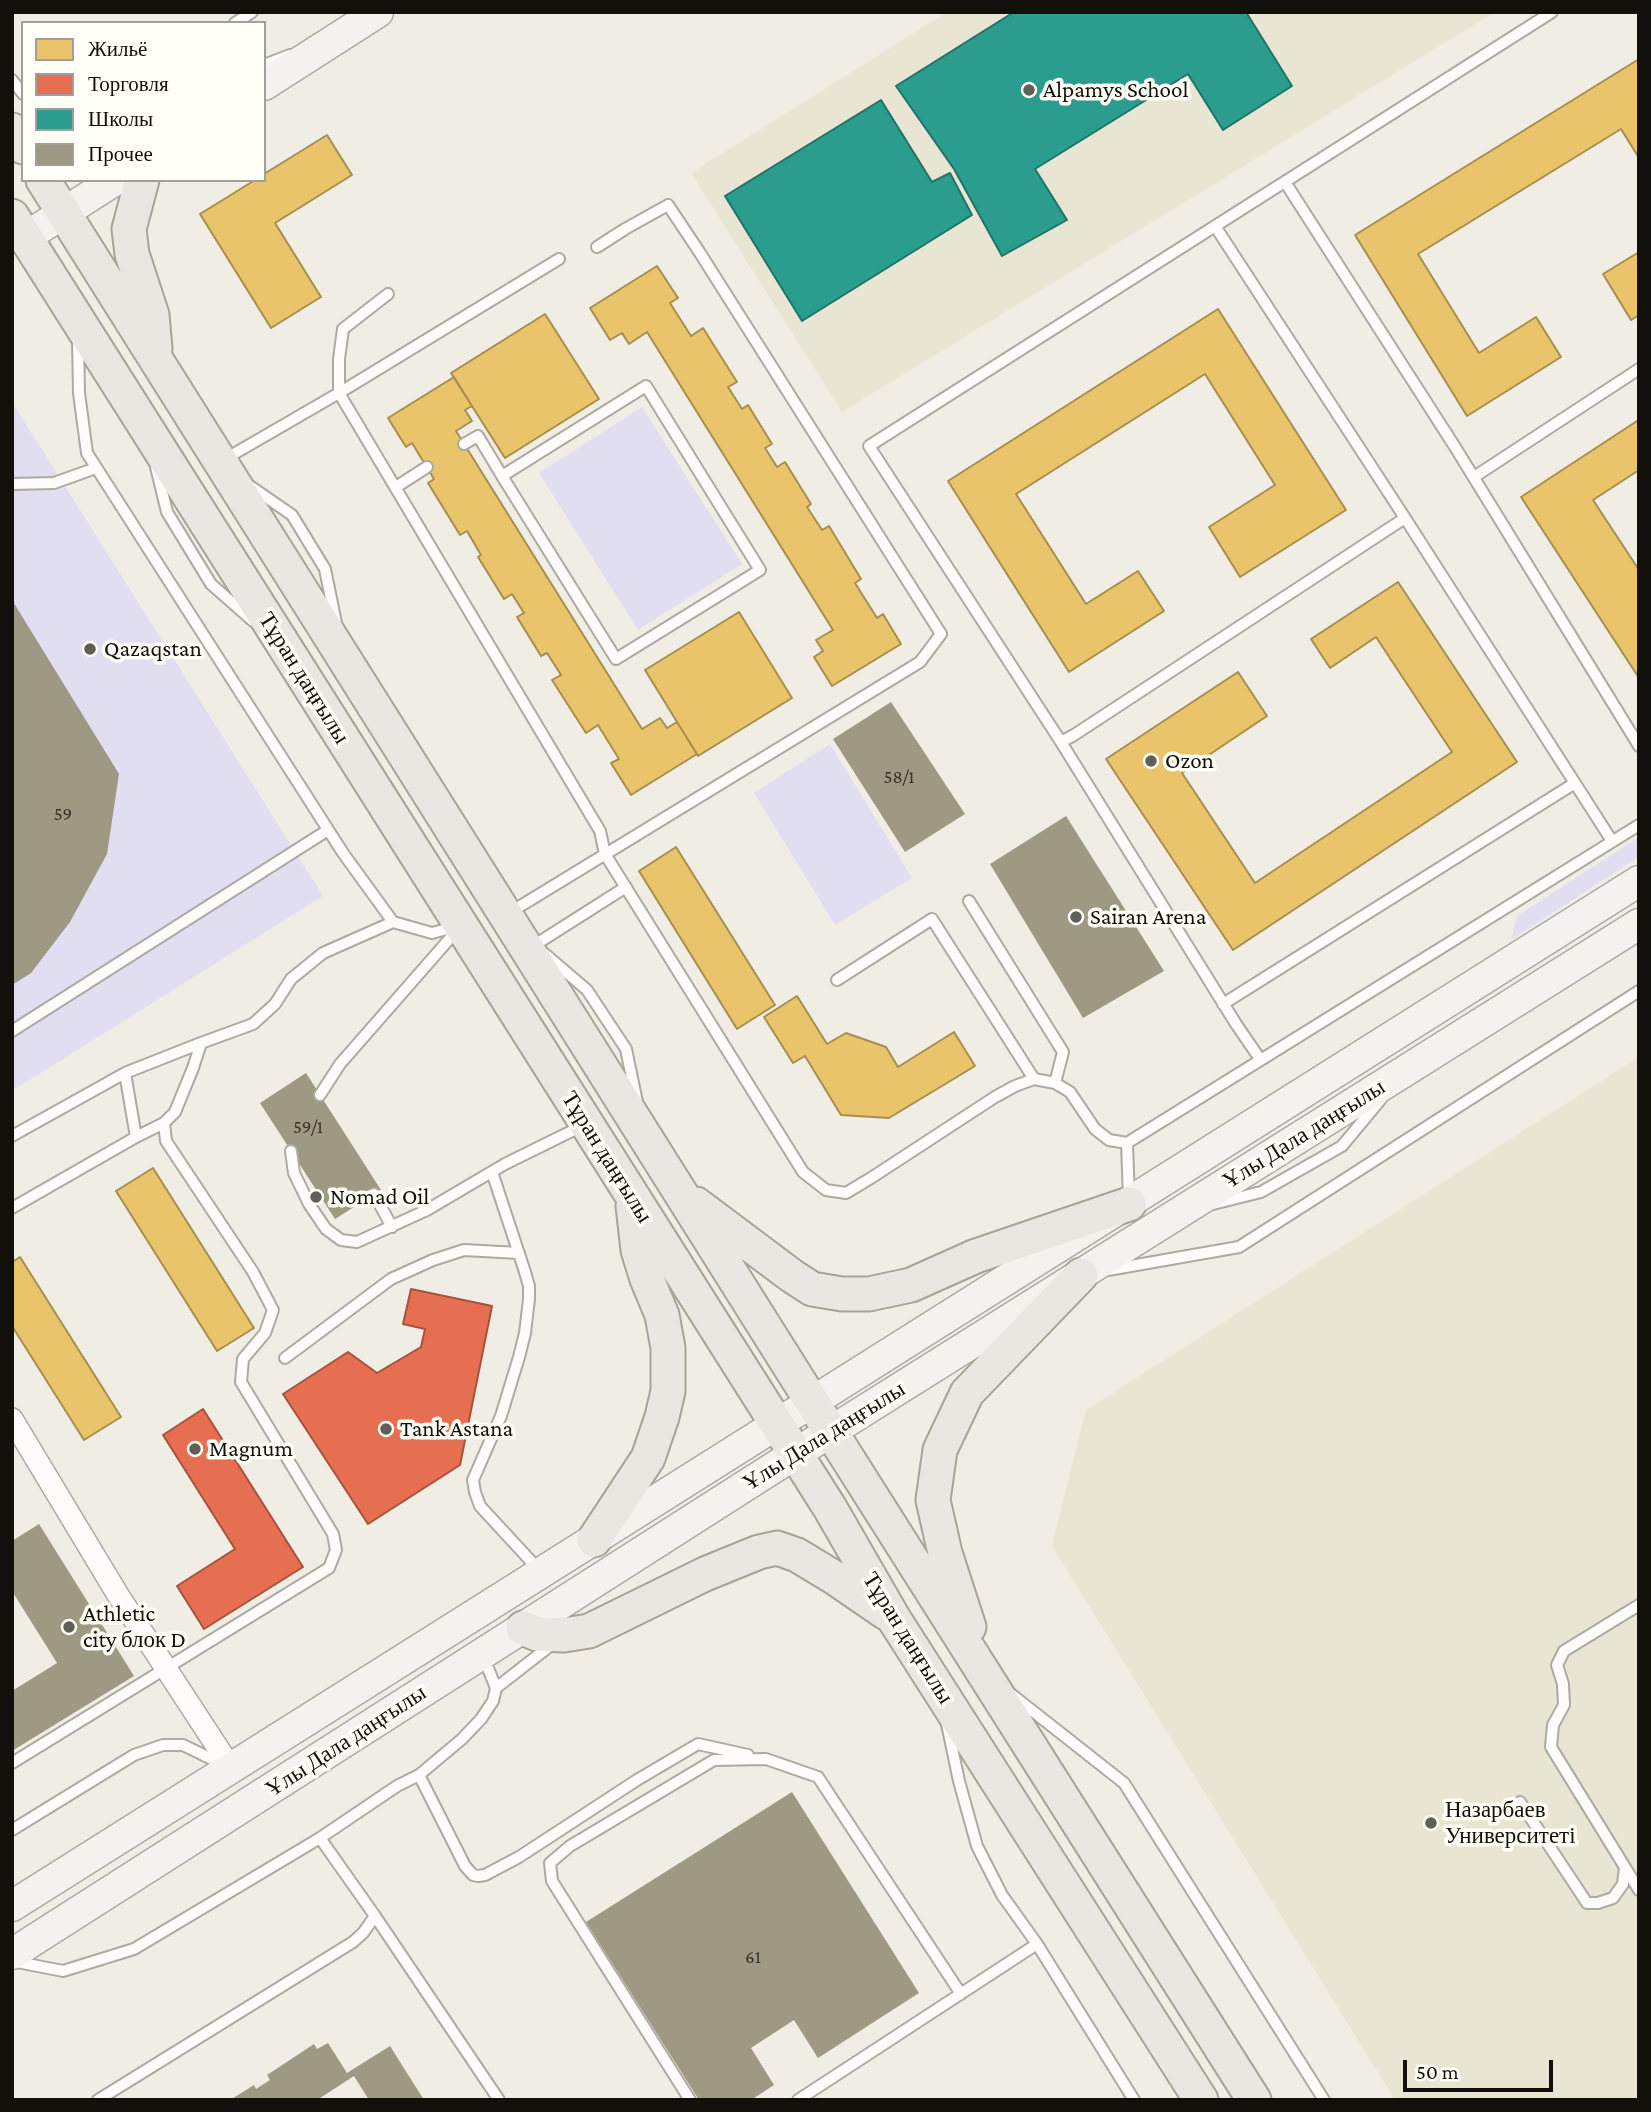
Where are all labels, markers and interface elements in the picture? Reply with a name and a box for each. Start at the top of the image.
legend [21,21,266,182]
text: Жильё [88,37,147,61]
text: Торговля [88,72,169,96]
place label: Alpamys School [1043,76,1188,104]
marker: Alpamys School [1021,82,1037,98]
text: Школы [88,107,153,131]
text: Прочее [88,142,153,166]
street label: Тұран даңғылы [253,607,355,749]
place label: Qazaqstan [104,635,202,663]
marker: Qazaqstan [82,641,98,657]
place label: Ozon [1165,747,1214,775]
marker: Ozon [1143,753,1159,769]
house number: 58/1 [883,766,915,788]
house number: 59 [54,803,72,825]
place label: Sairan Arena [1090,903,1206,931]
marker: Sairan Arena [1068,909,1084,925]
street label: Ұлы Дала даңғылы [1218,1073,1390,1195]
street label: Тұран даңғылы [556,1086,658,1228]
house number: 59/1 [293,1116,323,1138]
place label: Nomad Oil [330,1183,429,1211]
marker: Nomad Oil [308,1189,324,1205]
street label: Ұлы Дала даңғылы [738,1375,910,1497]
place label: Tank Astana [400,1415,513,1443]
marker: Tank Astana [378,1421,394,1437]
place label: Magnum [209,1435,293,1463]
marker: Magnum [187,1441,203,1457]
street label: Тұран даңғылы [857,1567,959,1709]
place label: Athletic city блок D [83,1600,186,1654]
marker: Athletic city блок D [61,1619,77,1635]
street label: Ұлы Дала даңғылы [260,1679,432,1803]
place label: Назарбаев Университеті [1445,1796,1576,1850]
marker: Назарбаев Университеті [1423,1815,1439,1831]
house number: 61 [745,1946,761,1968]
scale bar [1406,2046,1556,2090]
text: 50 m [1416,2060,1459,2084]

